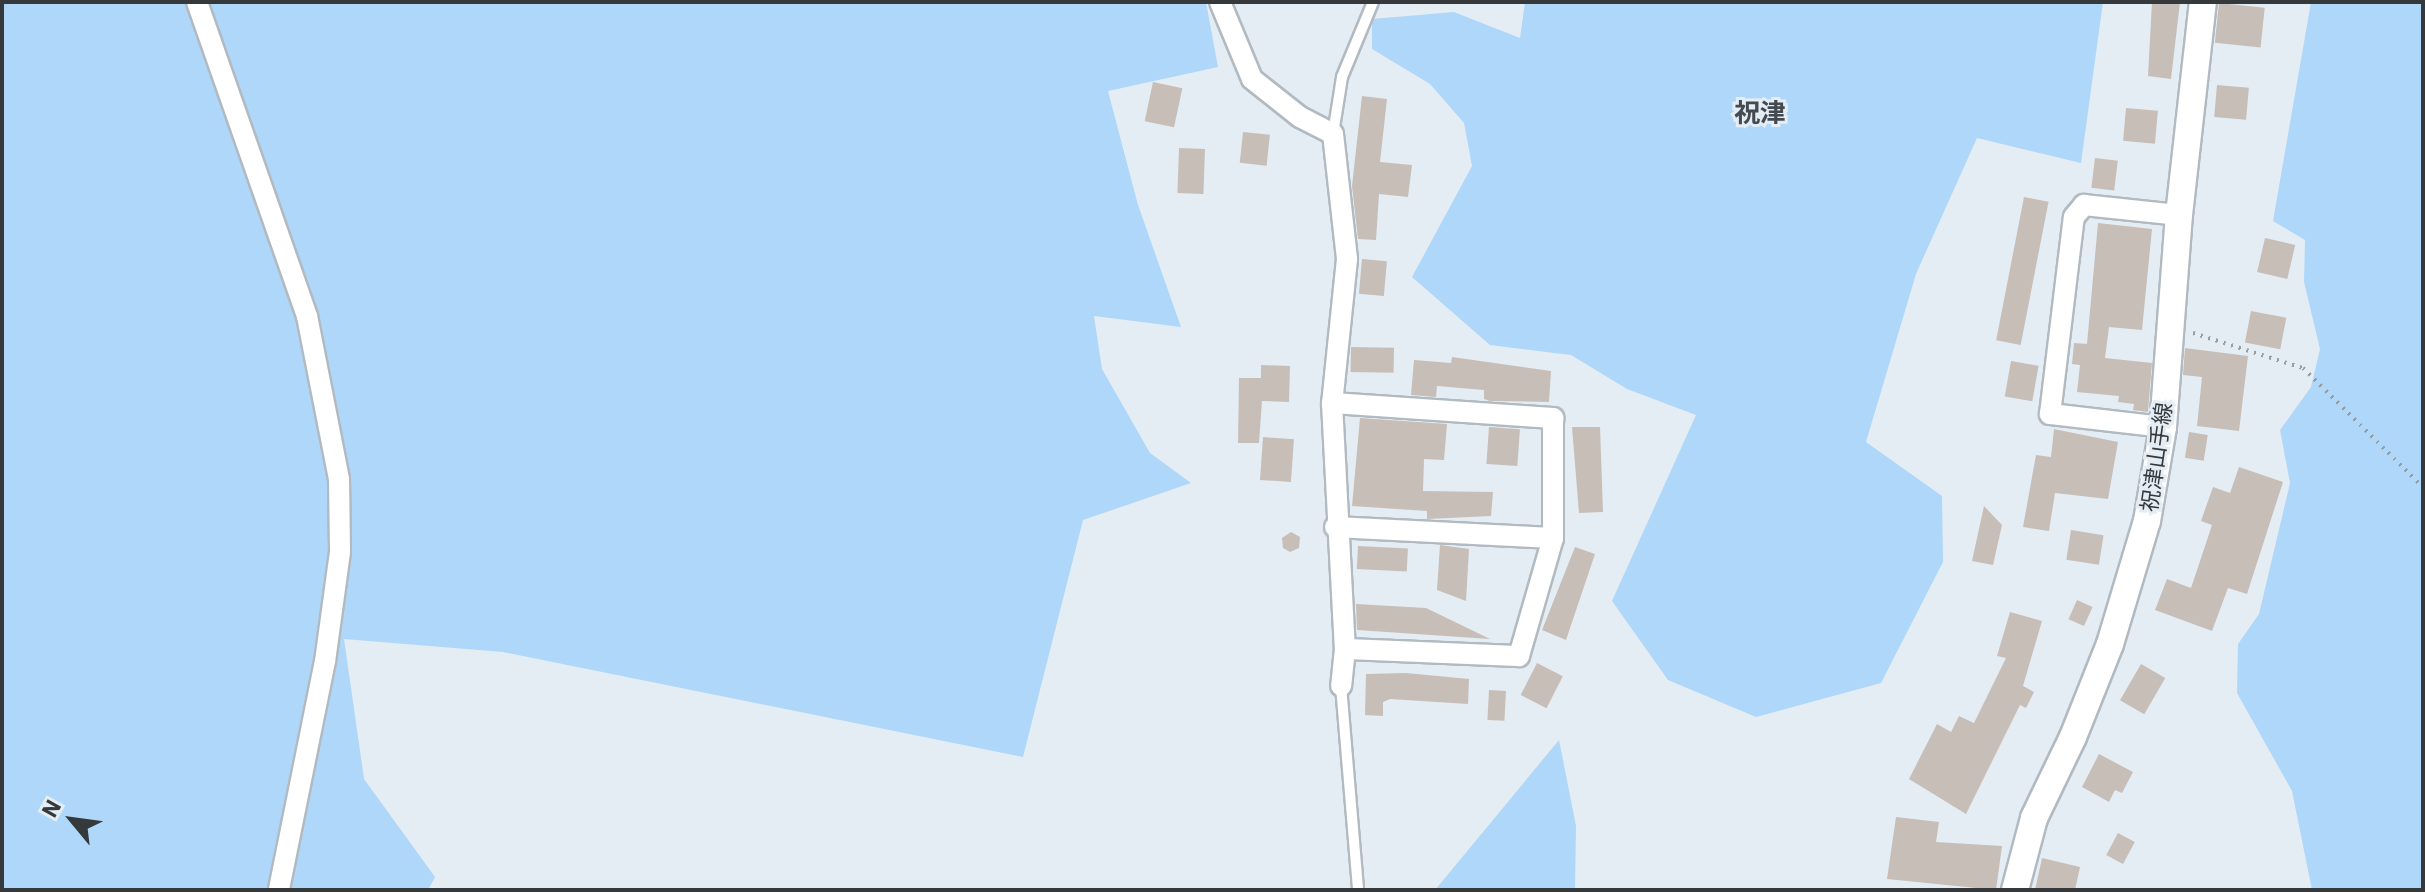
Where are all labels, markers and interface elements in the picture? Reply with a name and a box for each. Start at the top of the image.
district label: 祝津 [1734,97,1786,129]
street label: 祝津山手線 [2135,401,2177,513]
north arrow [32,780,112,860]
text: N [34,794,67,822]

